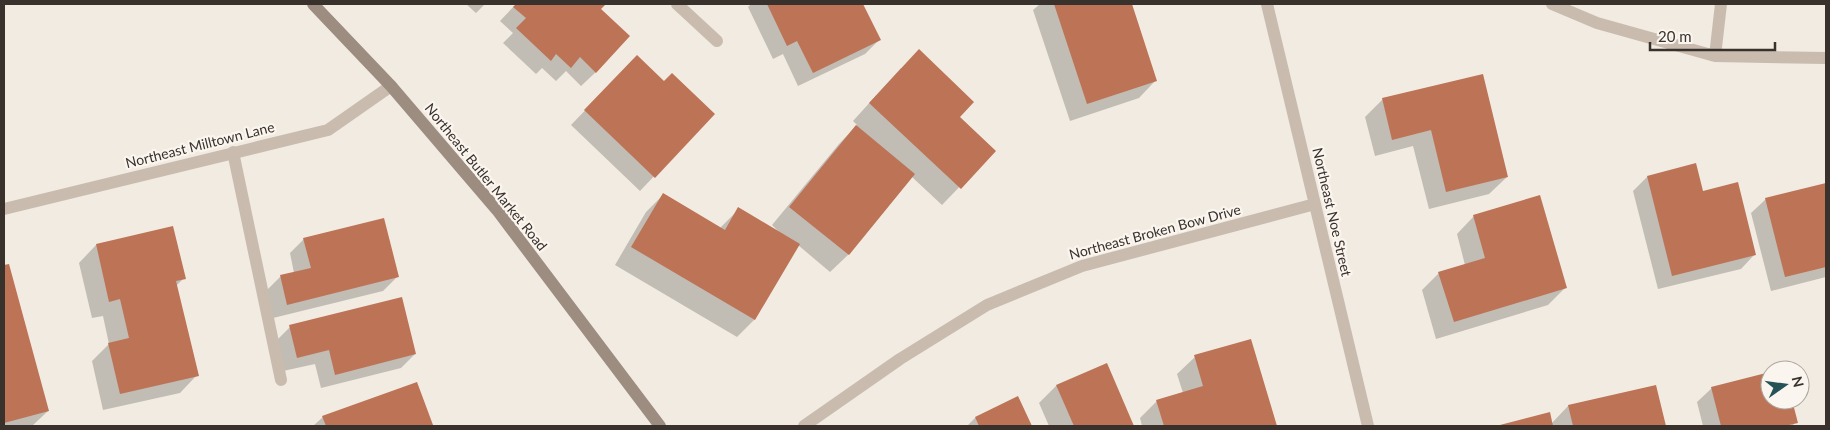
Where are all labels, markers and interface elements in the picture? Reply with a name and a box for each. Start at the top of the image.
scale bar [1650,20,1775,52]
text: 20 m [1658,27,1692,45]
street label: Northeast Butler Market Road [422,100,551,254]
street label: Northeast Milltown Lane [124,118,276,171]
street label: Northeast Noe Street [1309,146,1356,278]
street label: Northeast Broken Bow Drive [1067,200,1243,263]
north arrow [1760,360,1810,410]
text: N [1789,374,1808,389]

